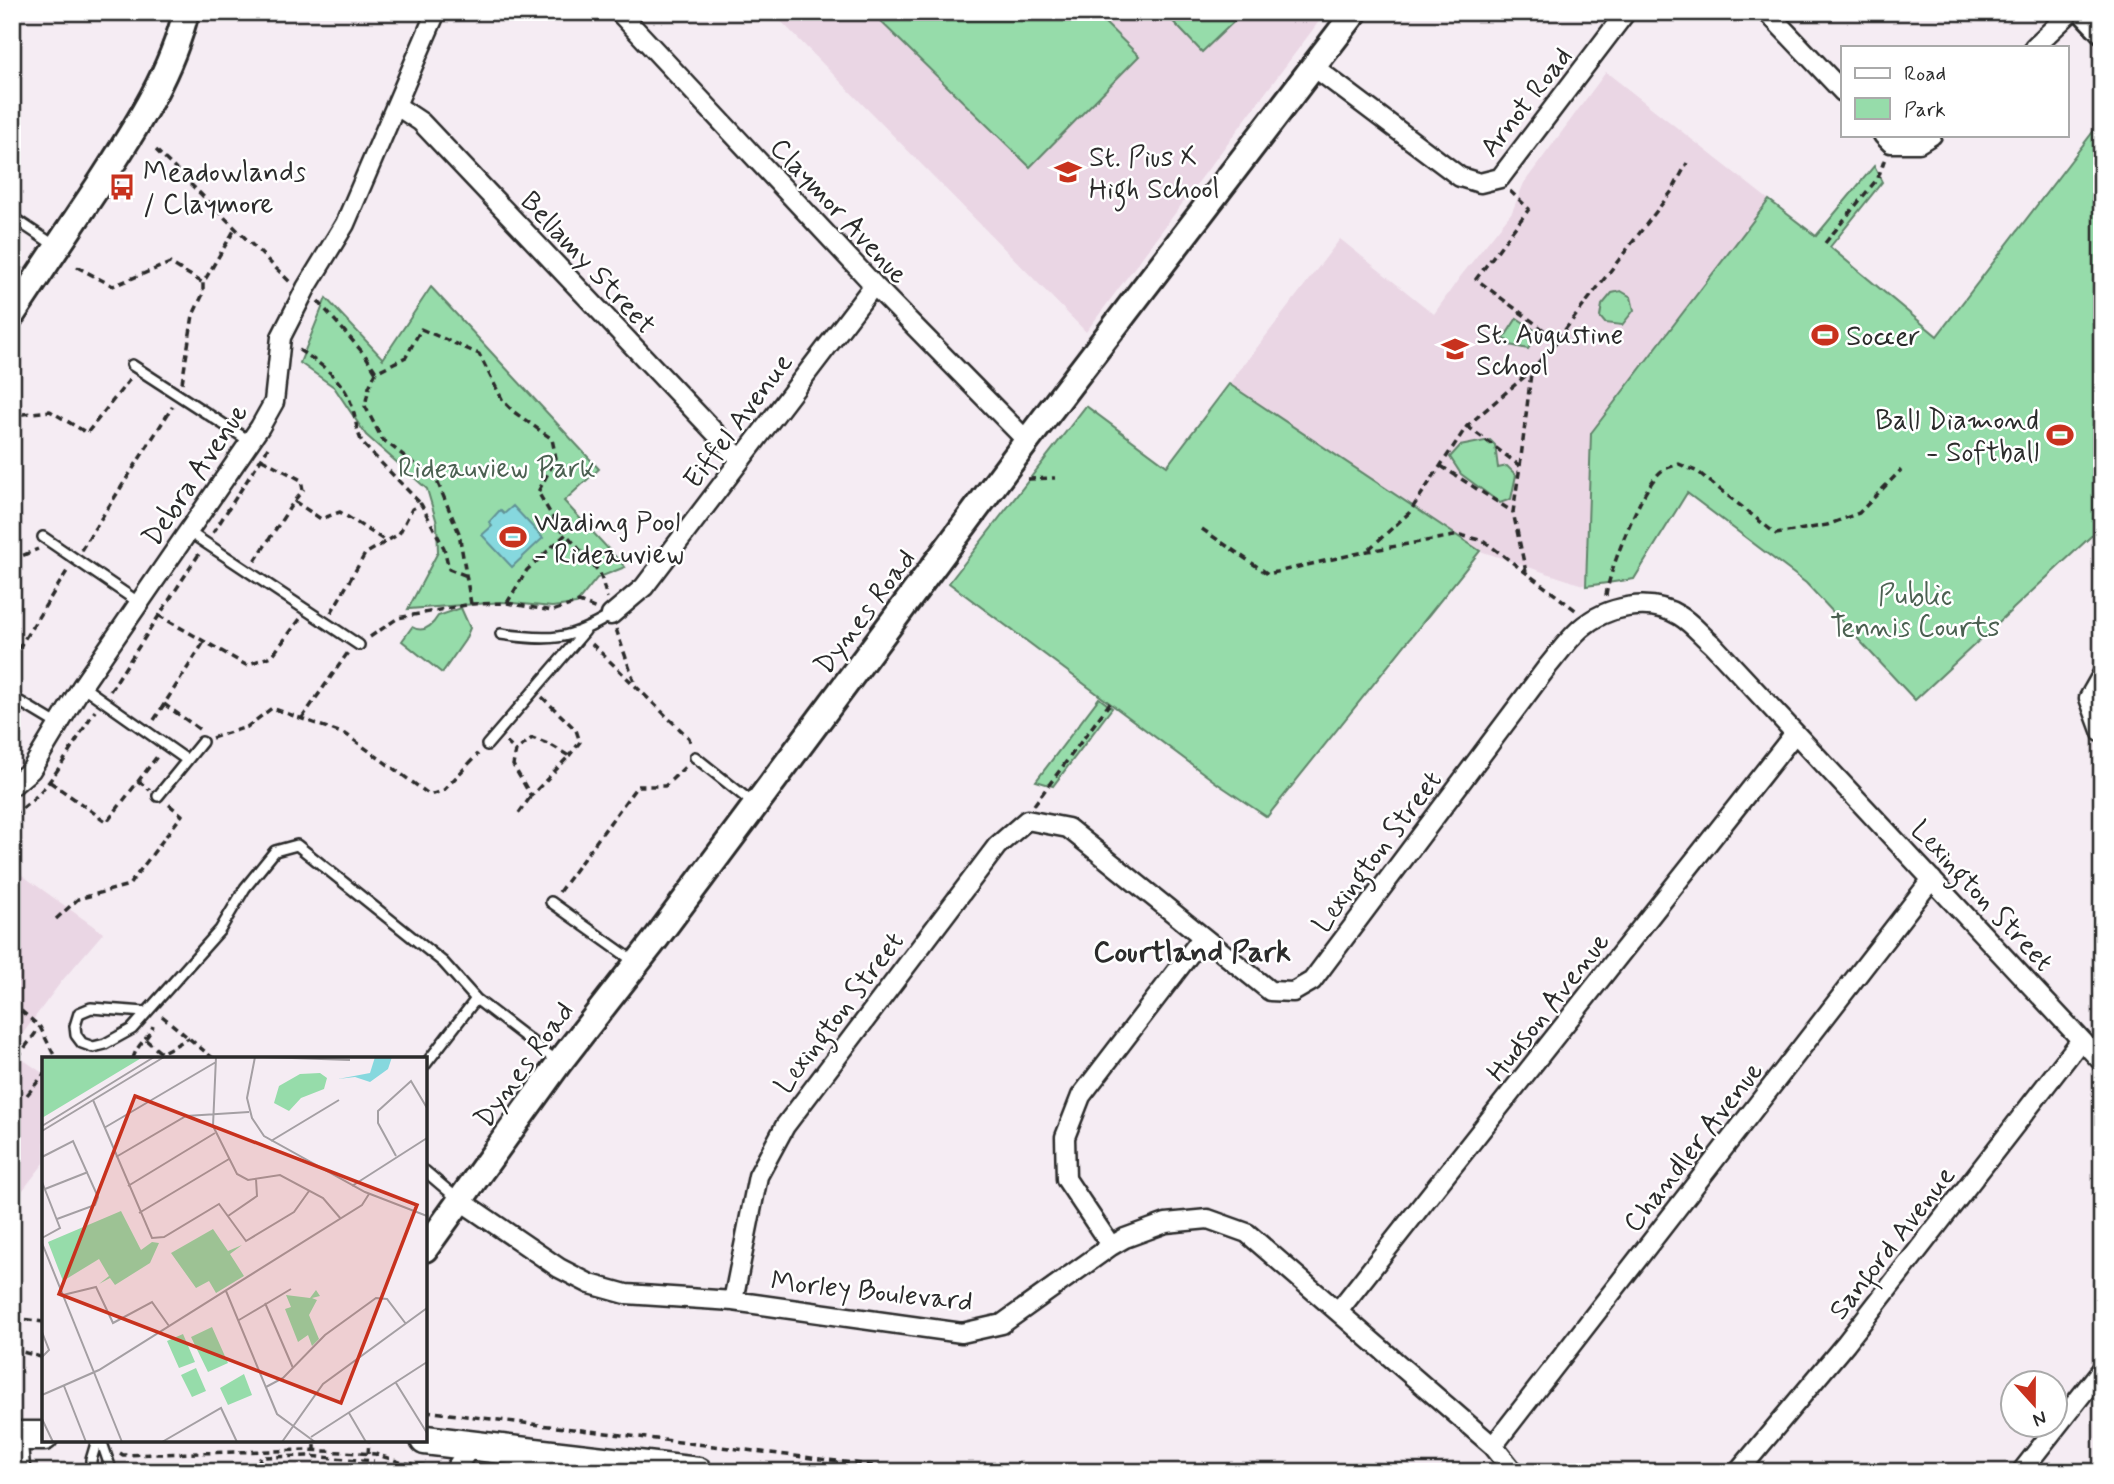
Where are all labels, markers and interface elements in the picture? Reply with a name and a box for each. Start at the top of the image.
street label: Arnot Road [1472,40,1582,165]
legend [1841,46,2068,136]
text: Road [1904,60,1946,88]
text: Park [1904,96,1946,124]
street label: Claymor Avenue [761,130,916,293]
place label: St. Pius X High School [1089,140,1219,212]
place label: Meadowlands / Claymore [143,155,306,224]
school or university icon: St. Pius X High School [1053,157,1083,187]
bus stop icon: Meadowlands / Claymore [107,172,137,202]
street label: Bellamy Street [511,184,663,343]
place label: St. Augustine School [1476,317,1623,386]
place label: Soccer [1846,319,1920,356]
sports icon: Soccer [1810,320,1840,350]
school or university icon: St. Augustine School [1440,334,1470,364]
street label: Eiffel Avenue [676,346,802,497]
street label: Debra Avenue [135,397,257,554]
place label: Ball Diamond - Softball [1875,403,2039,472]
sports icon: Ball Diamond - Softball [2045,420,2075,450]
park label: Rideauview Park [398,451,596,488]
place label: Wading Pool - Rideauview [534,505,684,574]
sports icon: Wading Pool - Rideauview [498,522,528,552]
street label: Dynes Road [807,542,925,683]
park label: Public Tennis Courts [1830,578,2000,647]
street label: Lexington Street [1305,764,1454,943]
street label: Lexington Street [1899,813,2061,982]
street label: Lexington Street [767,925,916,1104]
street label: Hudson Avenue [1479,925,1619,1090]
district label: Courtland Park [1093,933,1291,972]
street label: Dynes Road [467,995,583,1136]
street label: Chandler Avenue [1615,1054,1772,1241]
inset map [42,1057,427,1442]
street label: Sanford Avenue [1821,1159,1966,1329]
street label: Morley Boulevard [769,1263,975,1321]
north arrow [1998,1368,2068,1438]
text: N [2029,1405,2050,1432]

